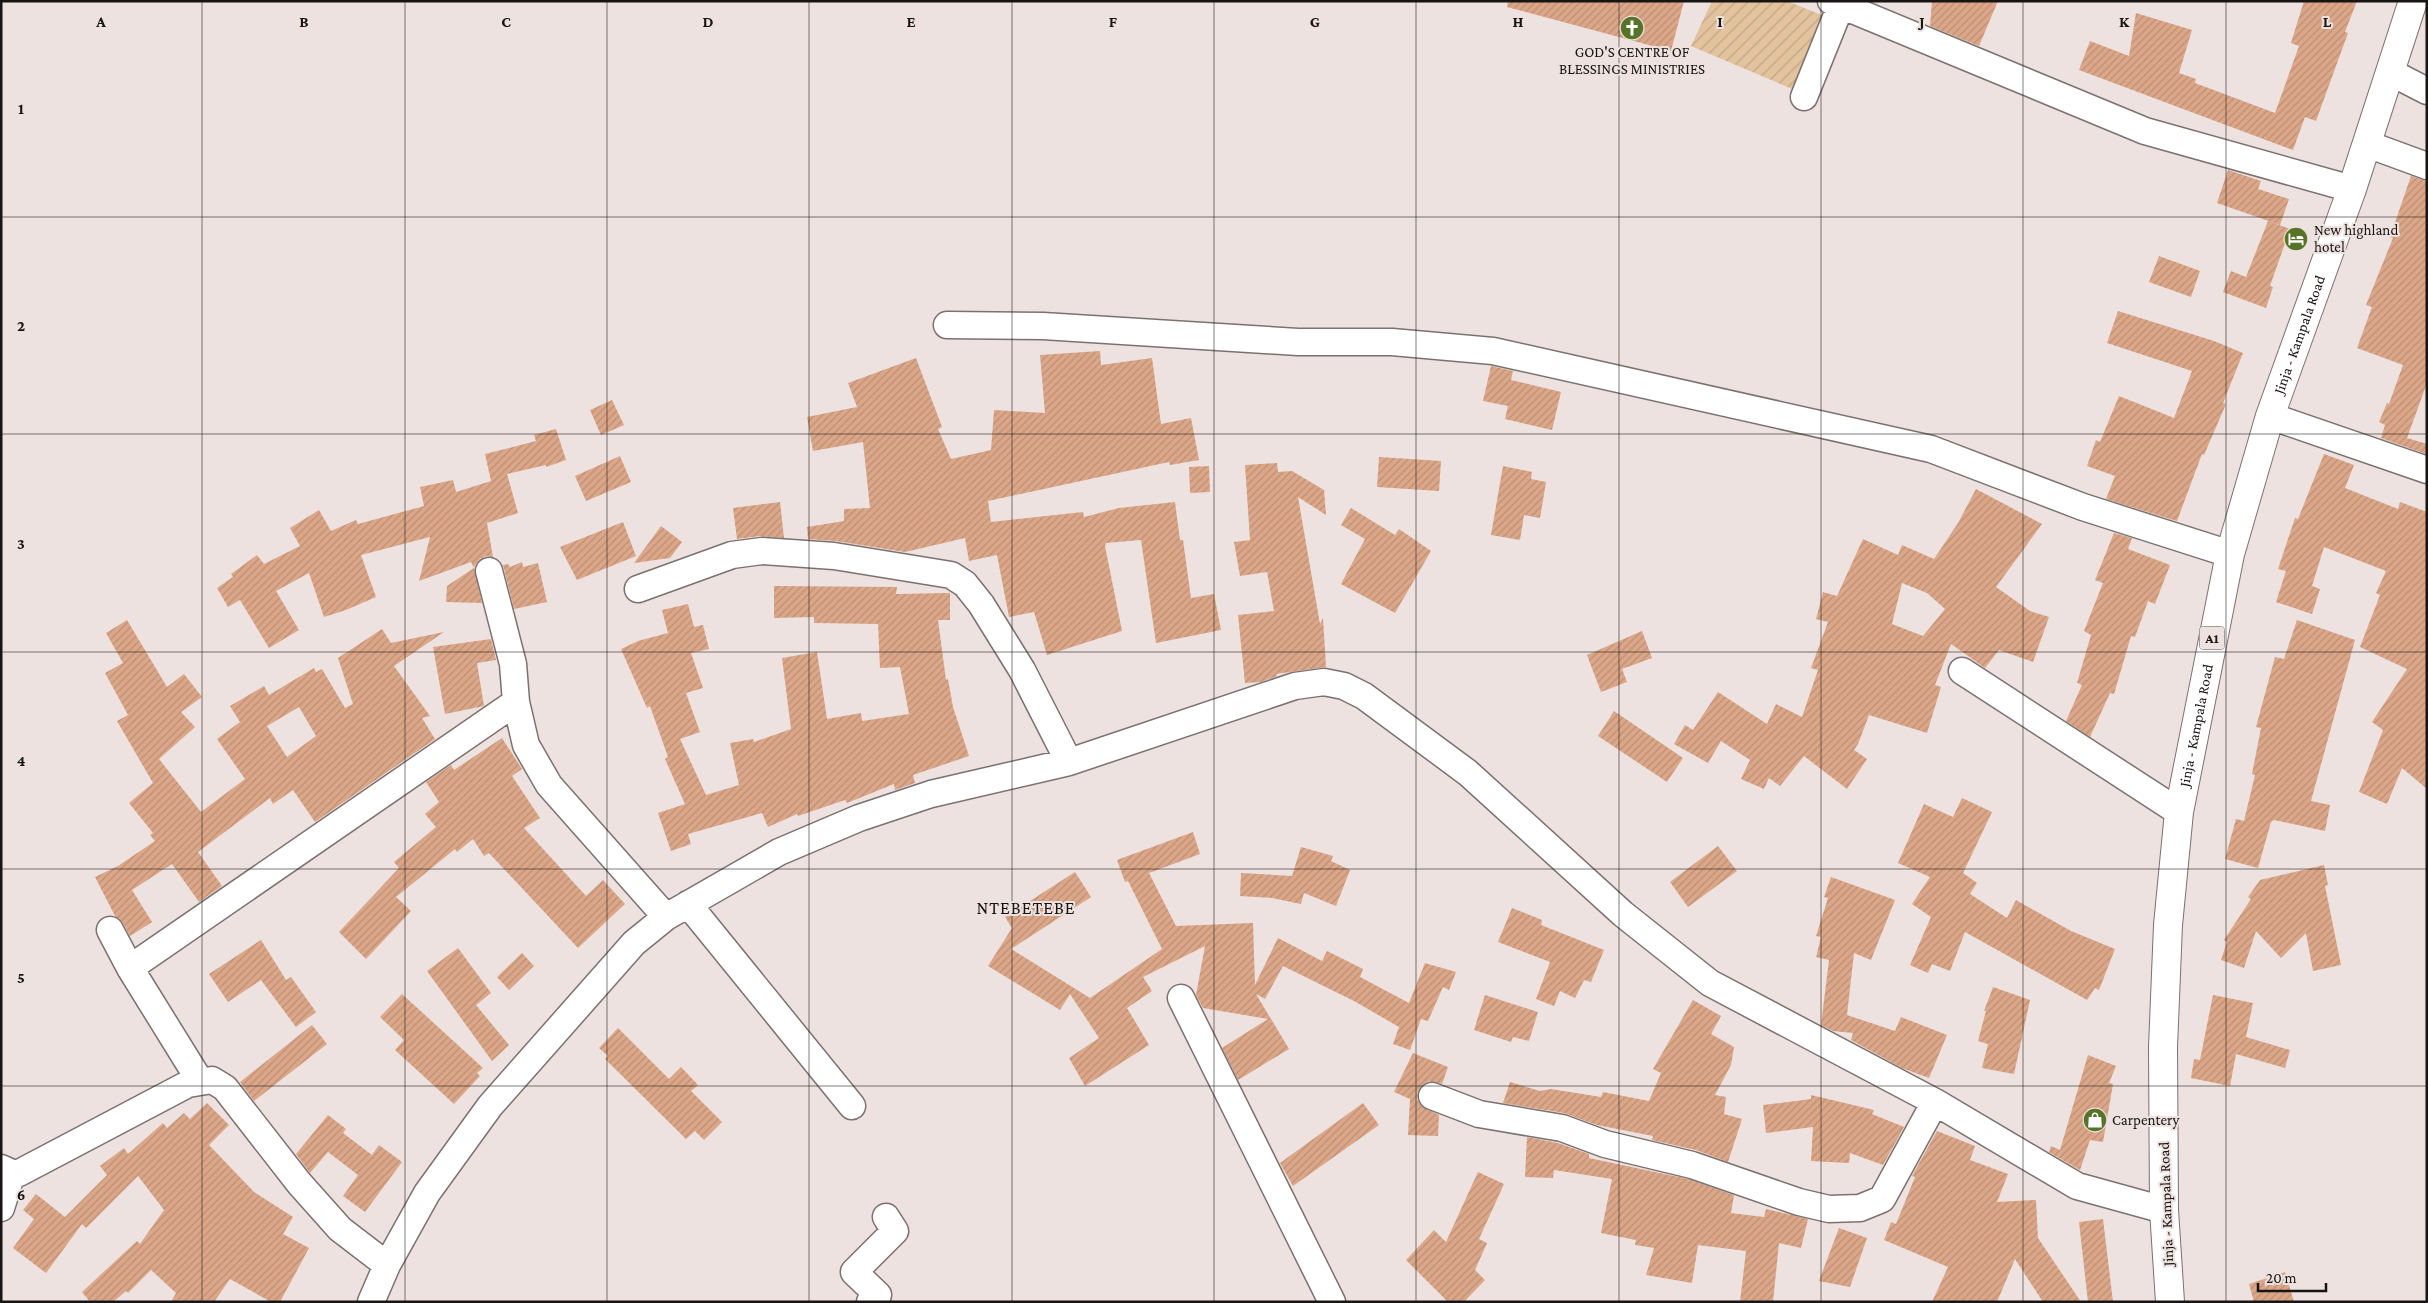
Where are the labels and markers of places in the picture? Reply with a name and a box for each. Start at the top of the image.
church icon: GOD'S CENTRE OF BLESSINGS MINISTRIES [1619,15,1645,41]
place label: GOD'S CENTRE OF BLESSINGS MINISTRIES [1559,44,1705,77]
place label: New highland hotel [2314,222,2398,255]
hotel icon: New highland hotel [2283,226,2309,252]
shop icon: Carpentery [2082,1107,2108,1133]
place label: Carpentery [2112,1112,2179,1129]

